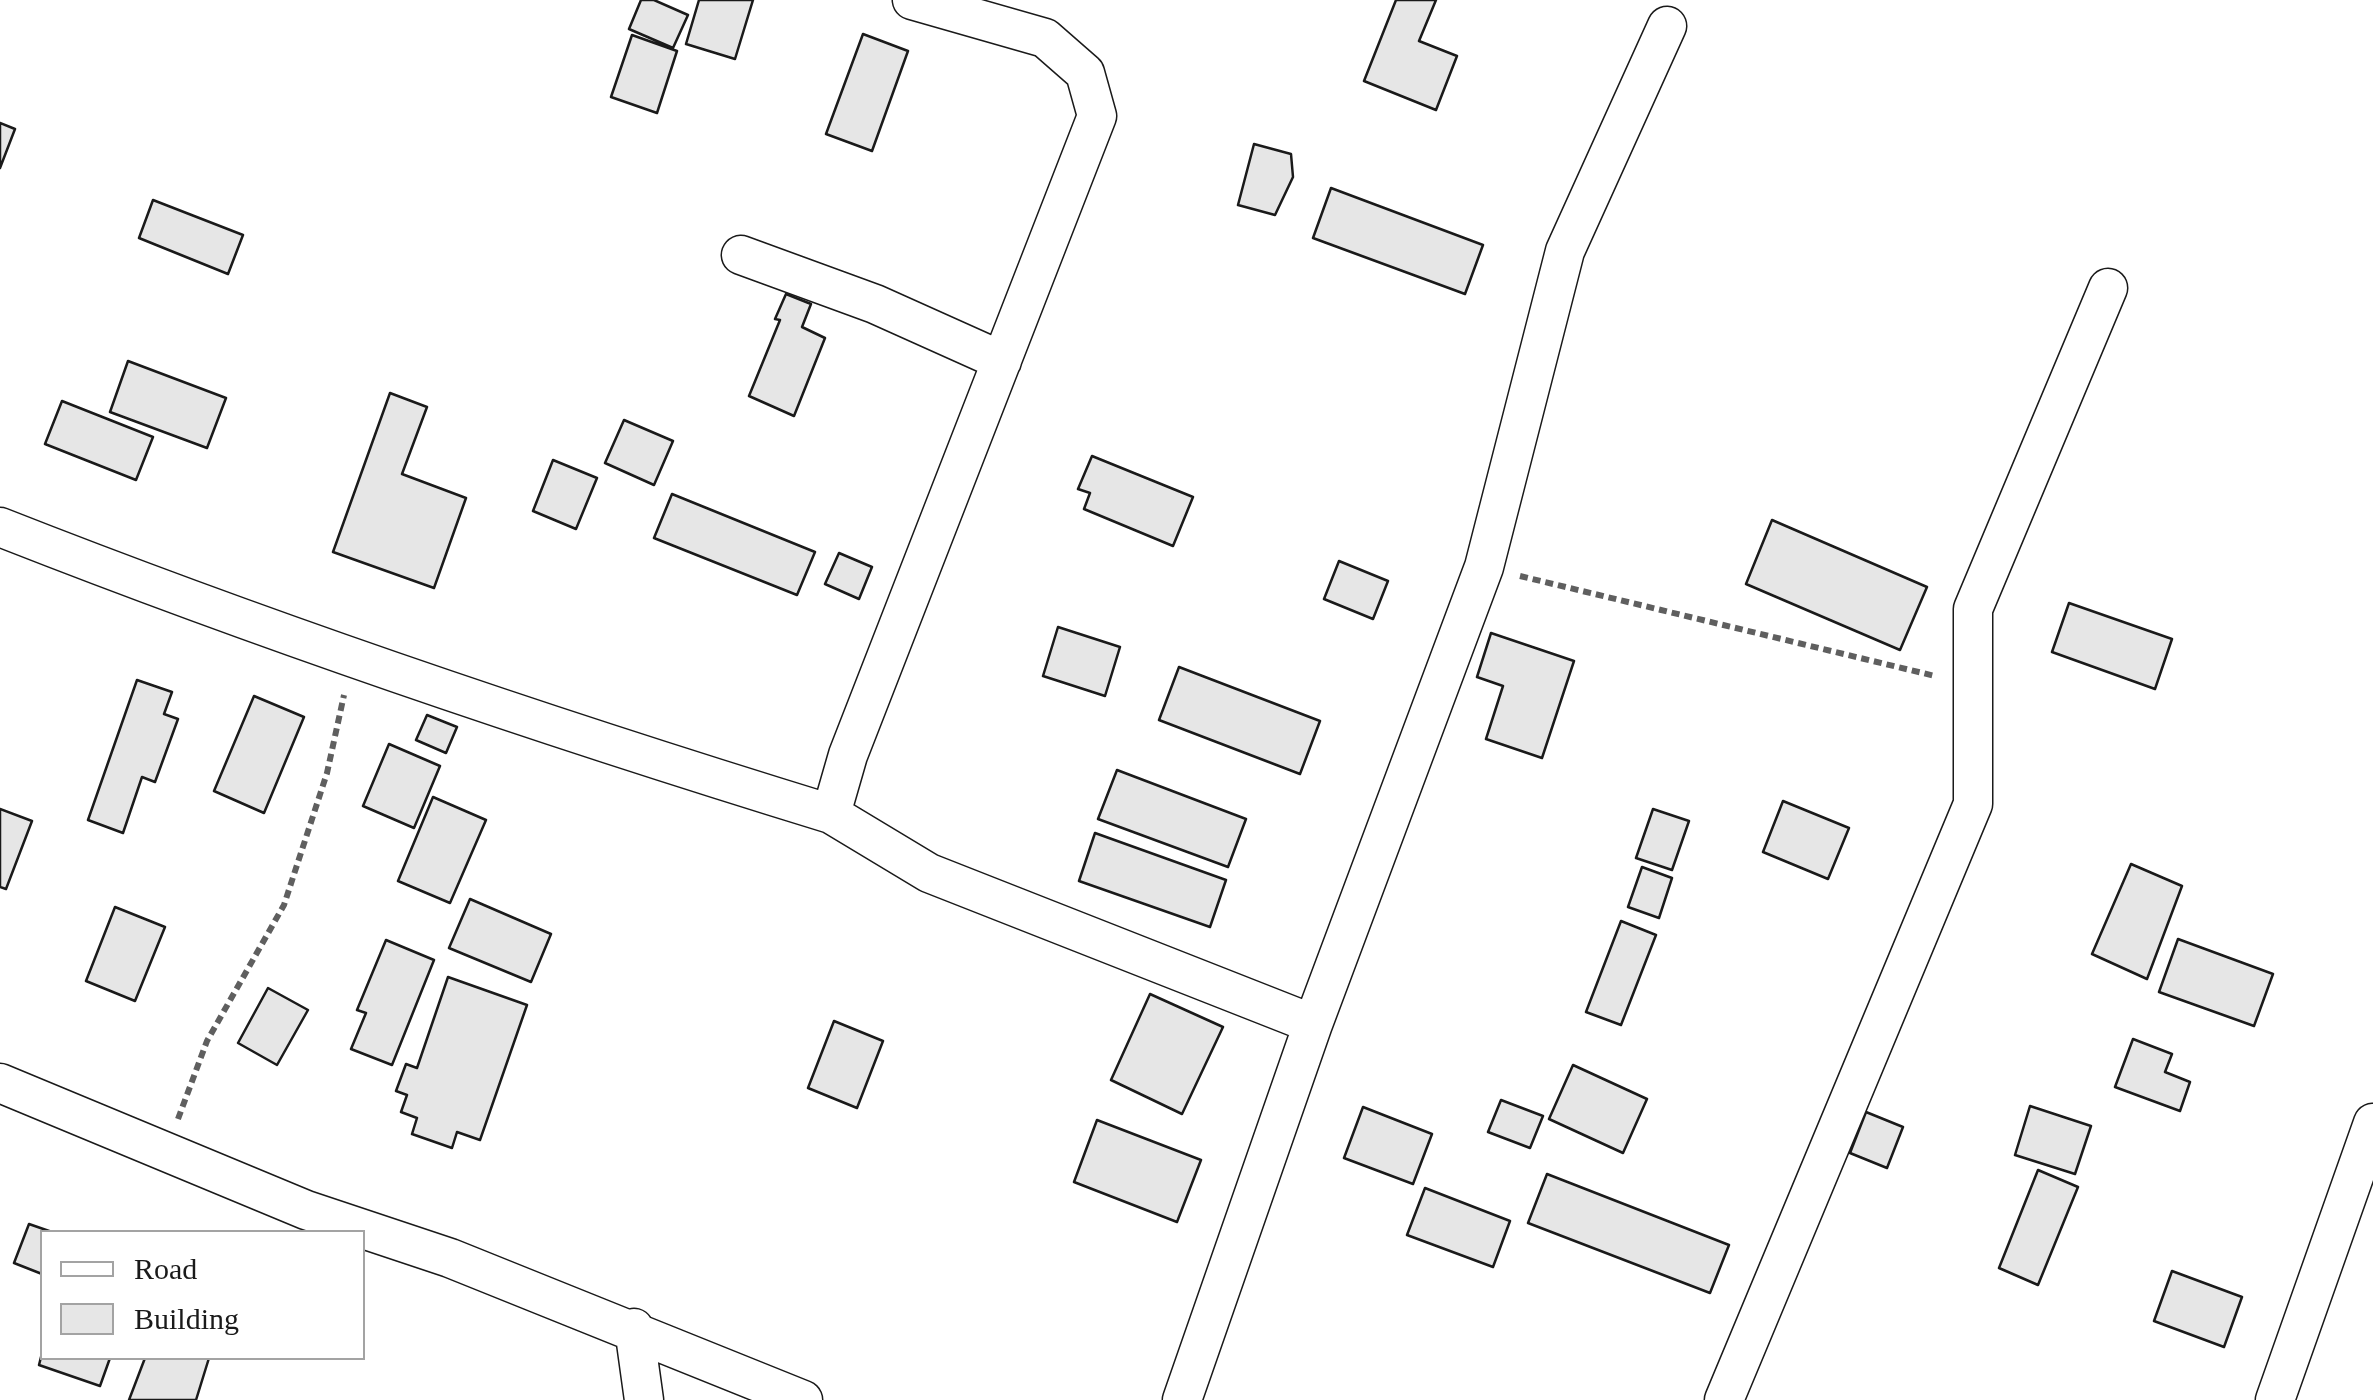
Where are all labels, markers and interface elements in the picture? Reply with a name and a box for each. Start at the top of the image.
legend [40,1230,365,1360]
text: Road [134,1252,197,1285]
text: Building [134,1302,239,1335]

